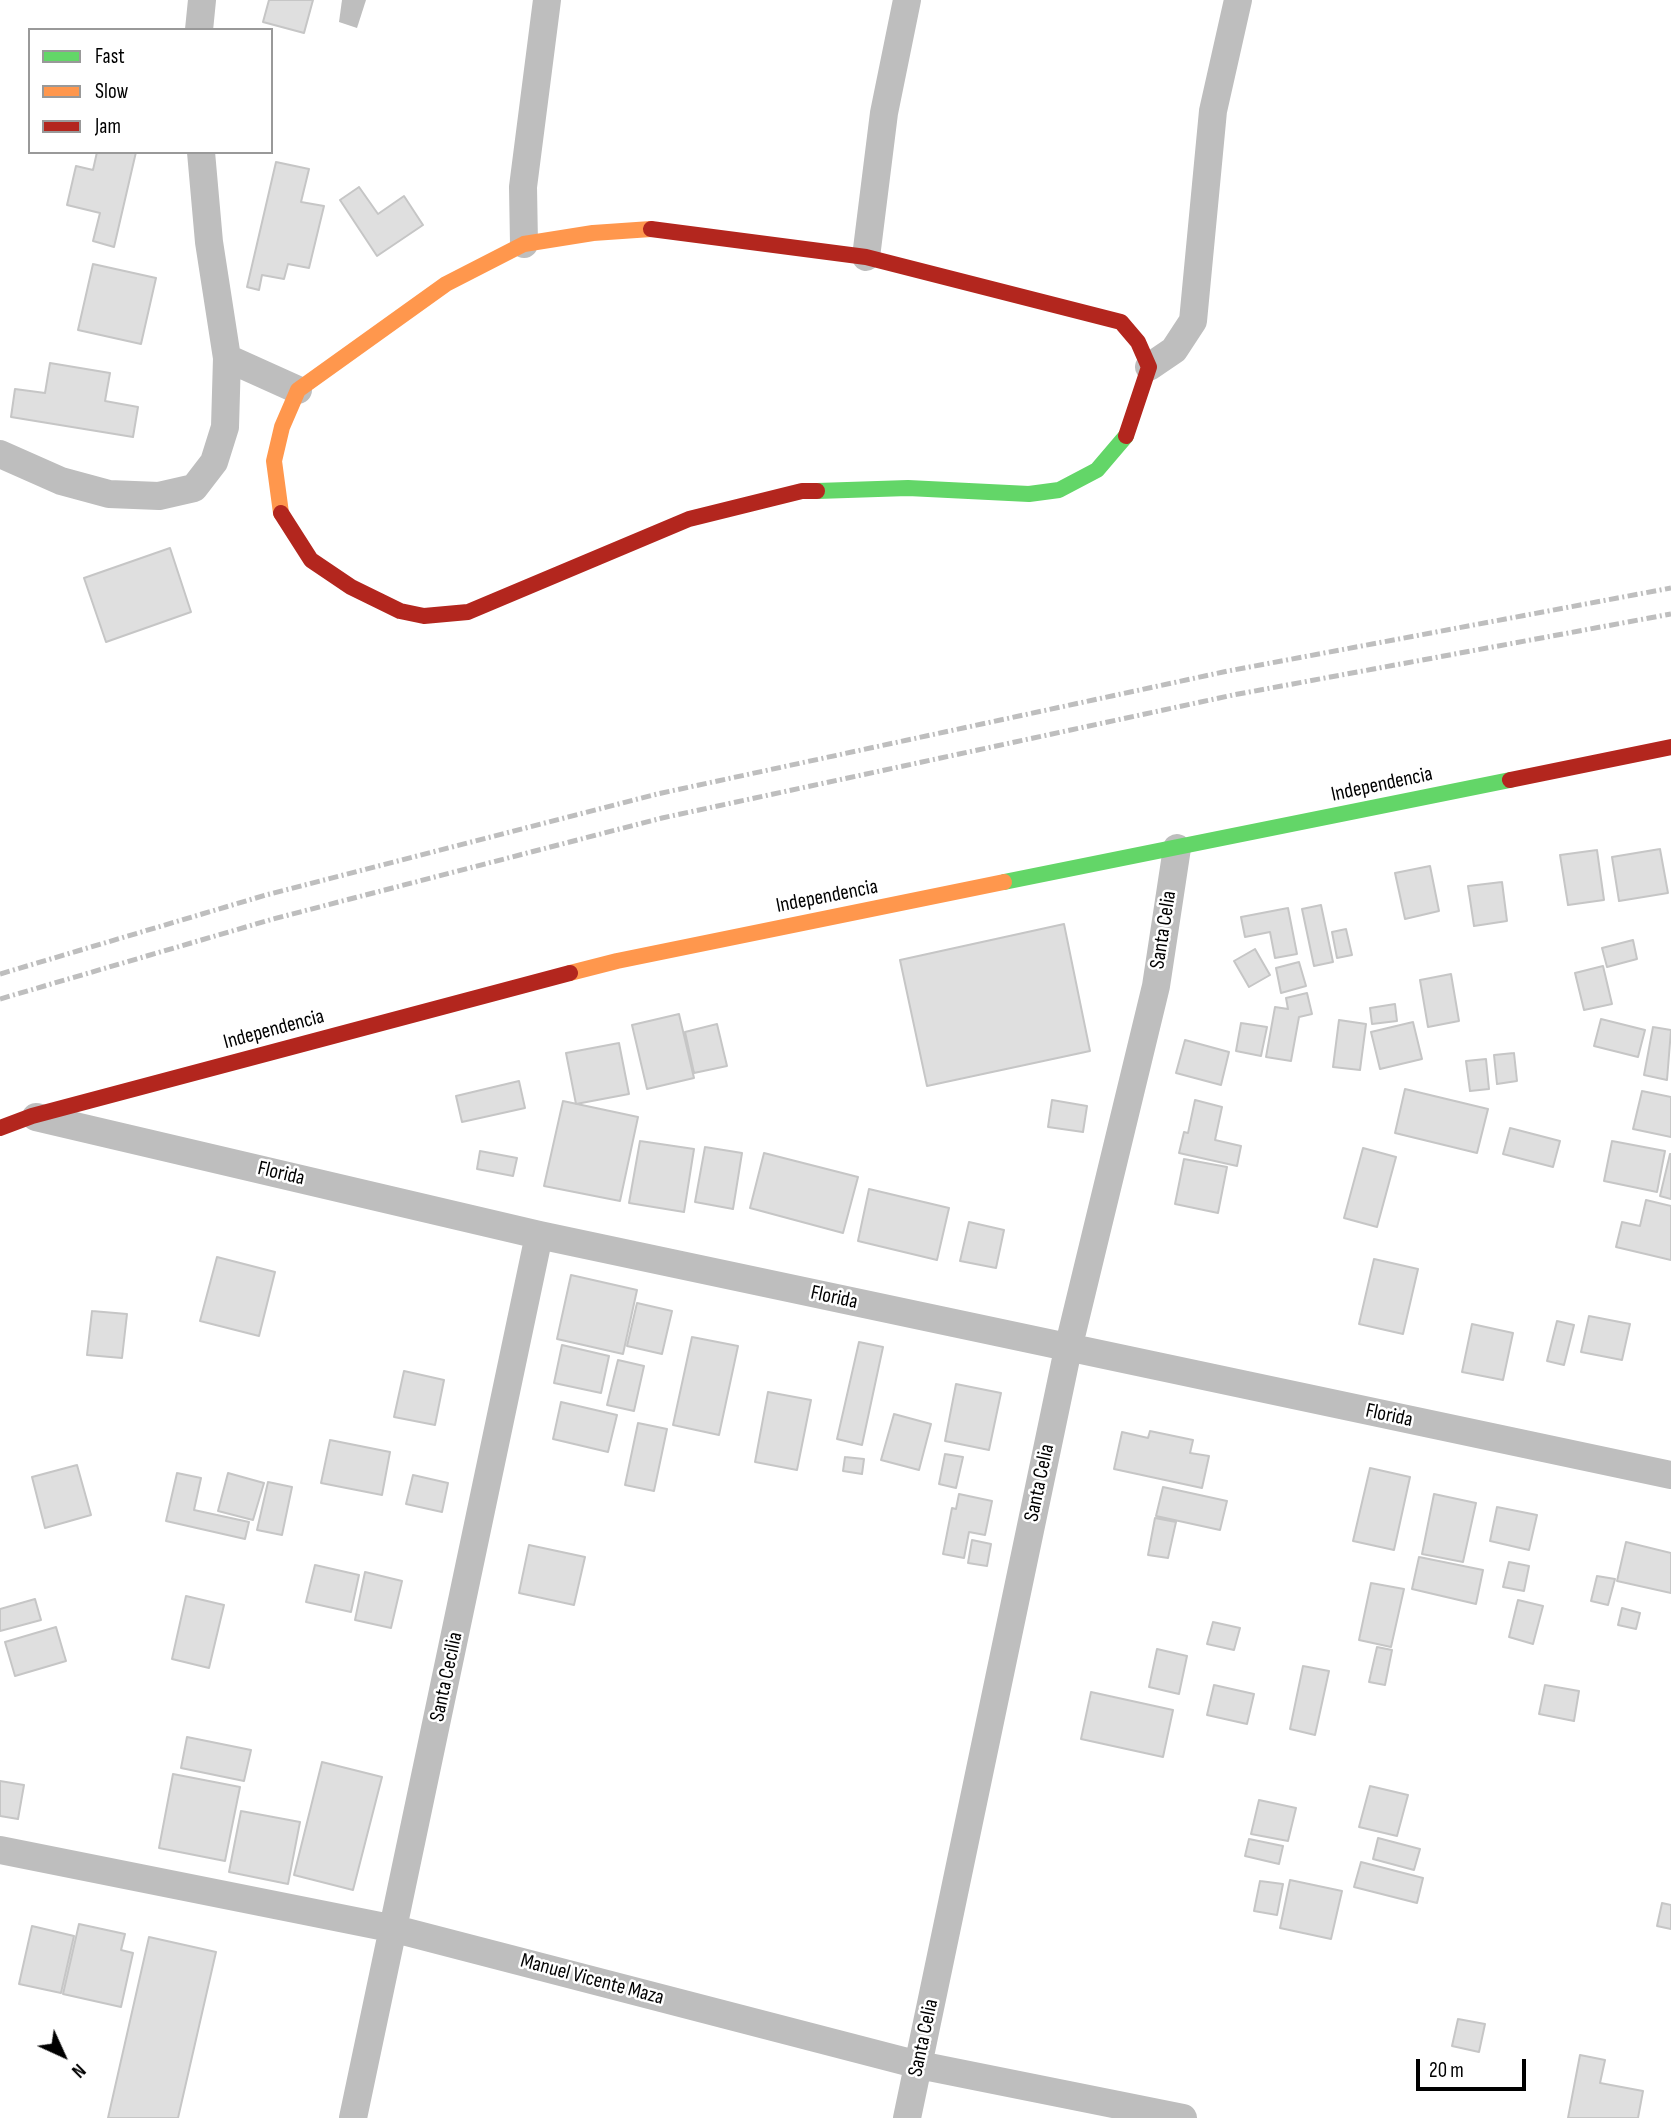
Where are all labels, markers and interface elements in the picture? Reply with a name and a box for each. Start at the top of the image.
legend [28,28,273,154]
text: Fast [95,44,125,69]
text: Slow [95,79,128,104]
text: Jam [95,114,121,139]
street label: Independencia [1329,762,1435,808]
street label: Independencia [774,875,880,919]
street label: Santa Celia [1145,889,1183,971]
street label: Independencia [221,1004,327,1056]
street label: Florida [255,1156,307,1192]
street label: Florida [808,1281,860,1315]
street label: Florida [1363,1399,1415,1433]
street label: Santa Celia [1019,1442,1061,1524]
street label: Santa Cecilia [425,1630,469,1724]
street label: Manuel Vicente Maza [518,1949,666,2011]
street label: Santa Celia [903,1997,945,2079]
north arrow [28,2020,98,2090]
scale bar [1419,2044,1529,2088]
text: N [66,2058,90,2082]
text: 20 m [1429,2058,1464,2083]

